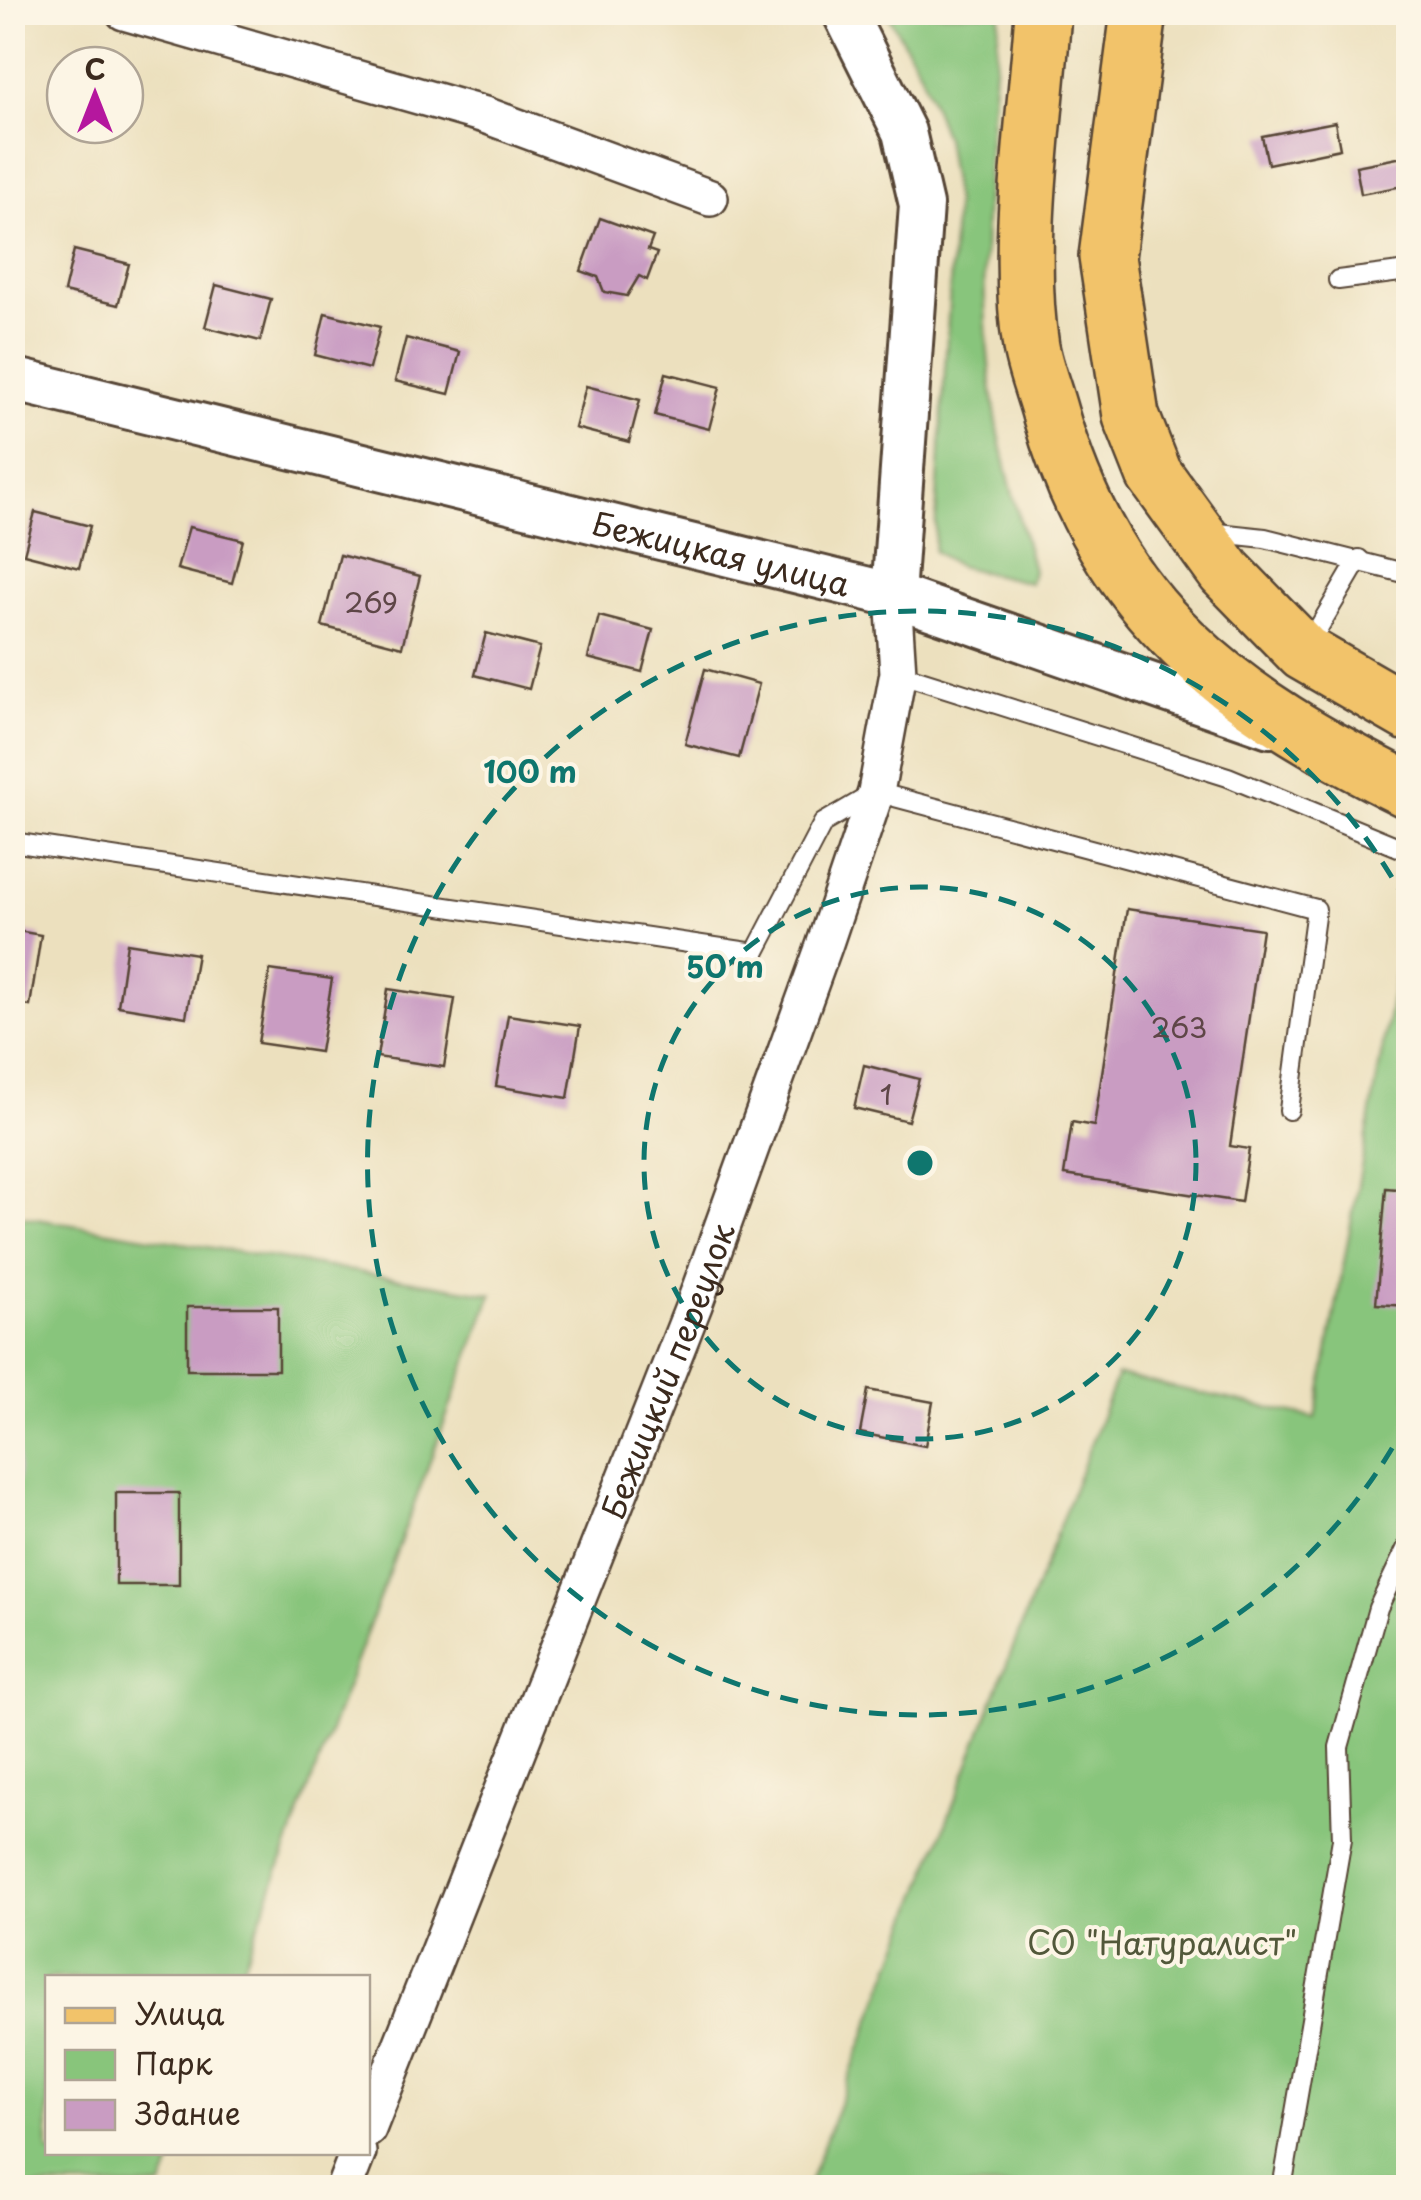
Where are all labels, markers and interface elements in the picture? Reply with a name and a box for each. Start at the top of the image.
north arrow [45,45,145,145]
text: С [84,47,106,90]
street label: Бежицкая улица [587,498,855,608]
house number: 269 [344,580,398,623]
text: 100 m [483,748,577,793]
text: 50 m [686,943,764,988]
house number: 263 [1151,1005,1207,1048]
house number: 1 [880,1072,892,1115]
centre of rings [902,1145,938,1181]
street label: Бежицкий переулок [588,1216,746,1526]
park label: СО "Натуралист" [1027,1918,1297,1966]
legend [45,1975,370,2155]
text: Улица [135,1990,225,2035]
text: Парк [135,2040,213,2085]
text: Здание [135,2090,241,2135]

